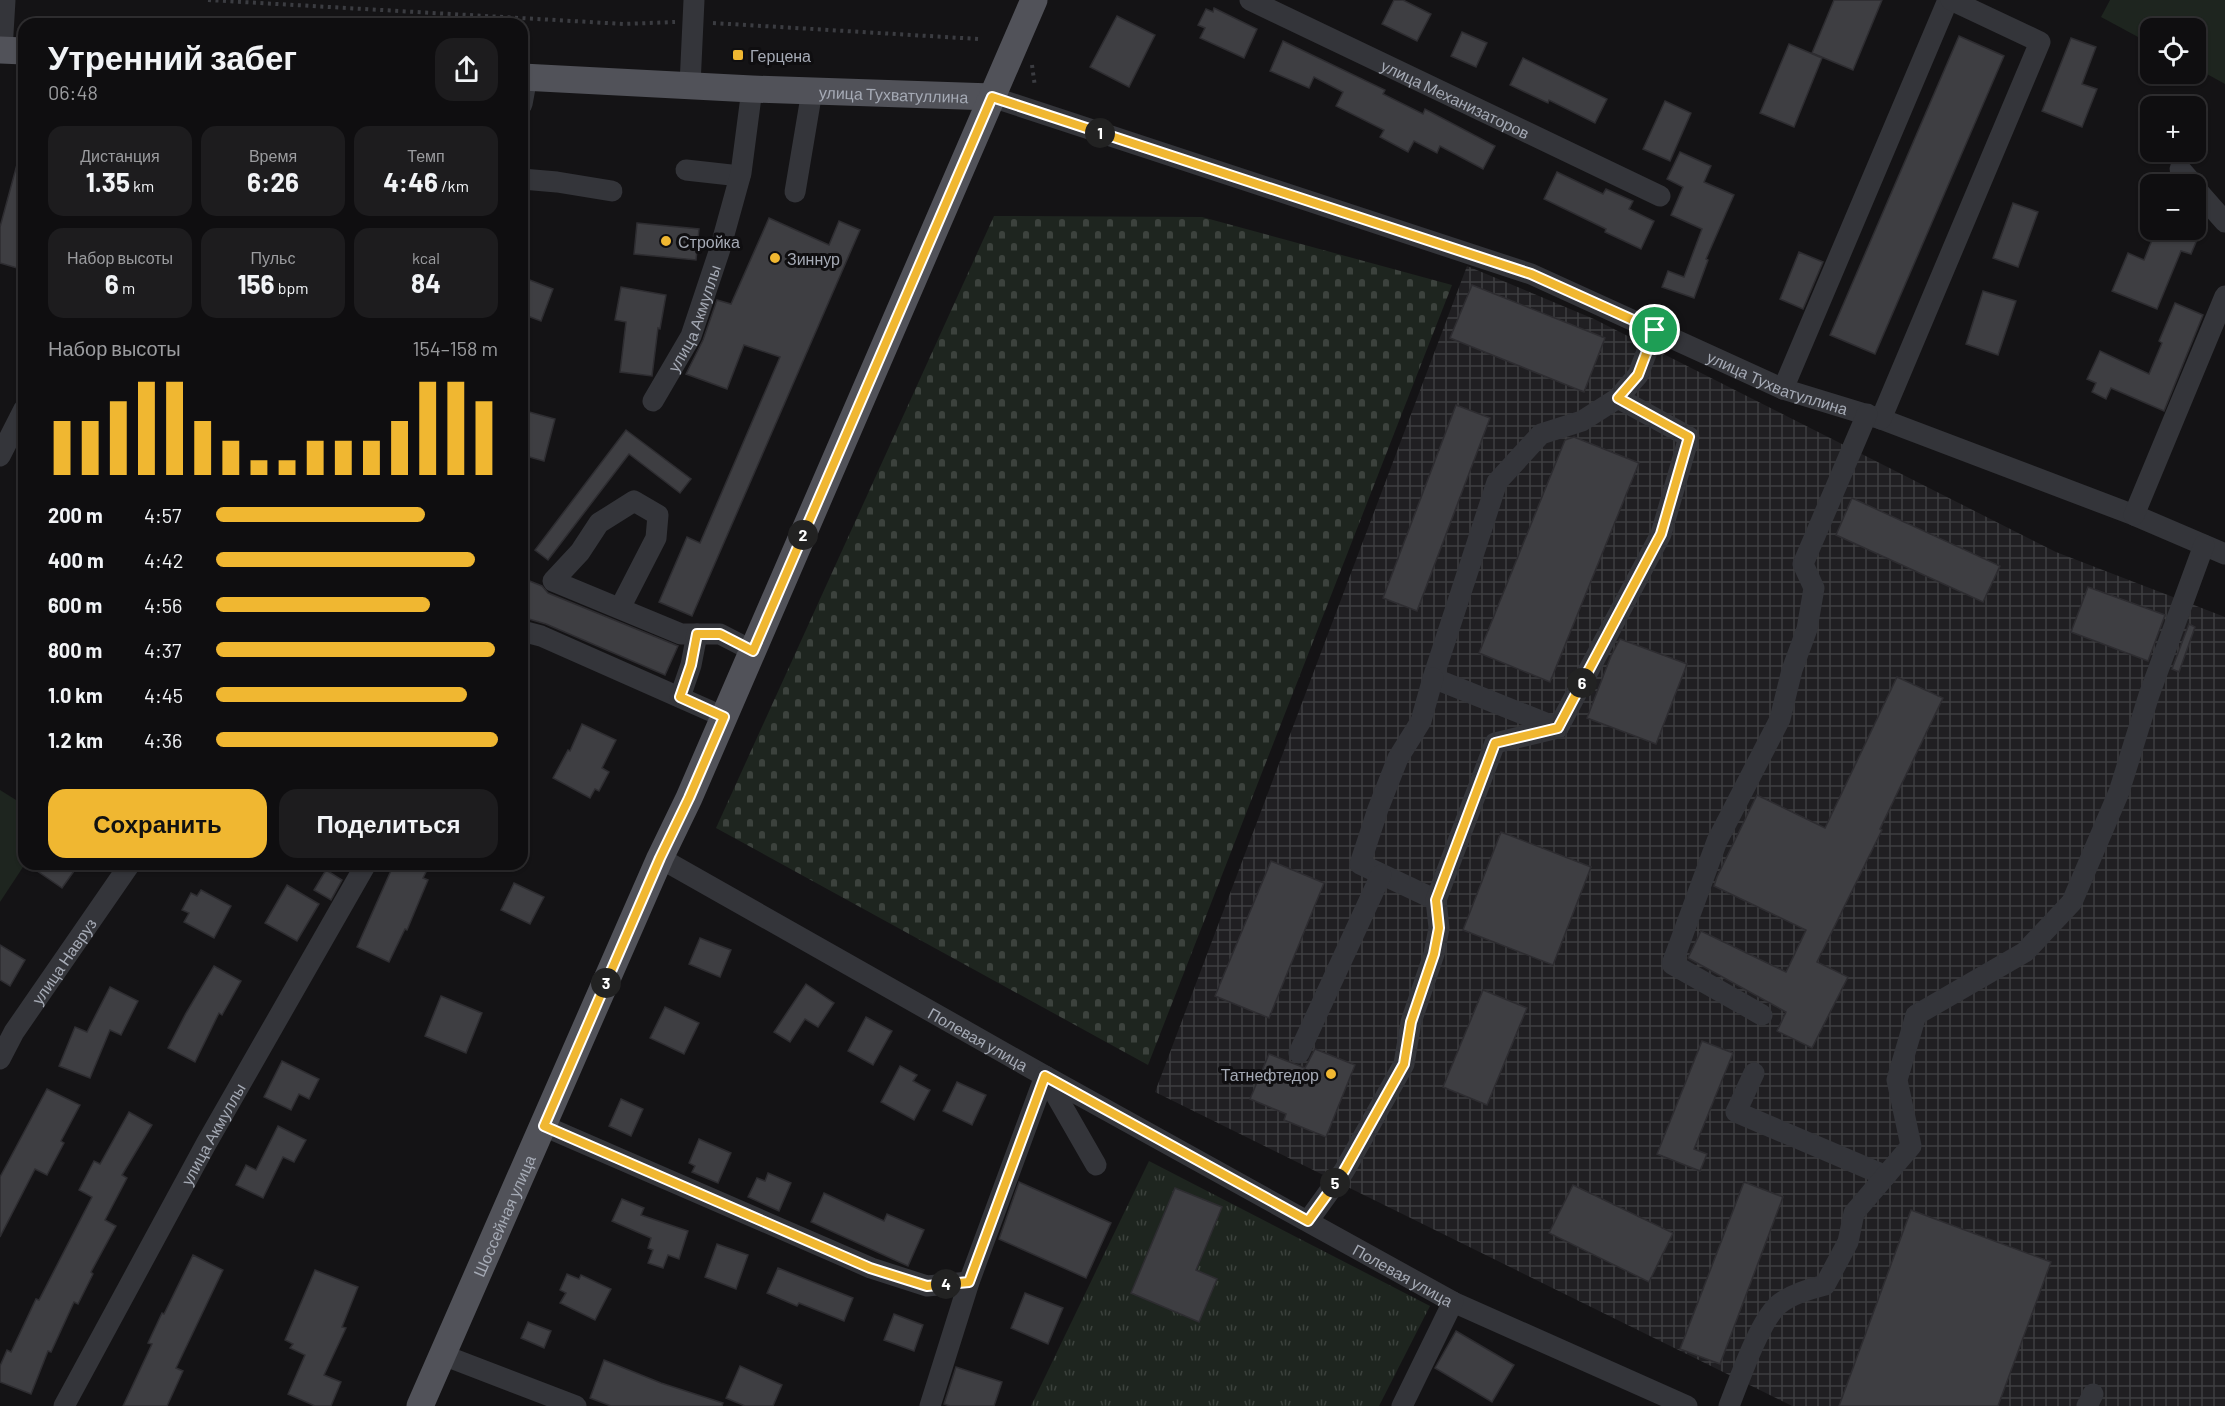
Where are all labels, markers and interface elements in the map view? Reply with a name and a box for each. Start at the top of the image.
map controls [2140,18,2206,240]
button: locate [2140,18,2206,84]
text: Утренний забег [48,37,297,77]
button: share [435,38,498,101]
place label: Герцена [750,46,811,65]
marker: Герцена [731,48,745,62]
street label: улица Механизаторов [1378,55,1533,142]
text: 06:48 [48,80,98,104]
street label: улица Тухватуллина [819,82,969,106]
button: + [2140,96,2206,162]
pin: 1 [1085,118,1115,148]
text: 1 [1097,123,1103,142]
text: Дистанция [80,146,160,165]
text: Время [249,146,297,165]
text: Темп [407,146,445,165]
text: 1.35 [86,166,130,197]
text: 6:26 [247,166,299,197]
text: 4:46 [383,166,438,197]
button: − [2140,174,2206,240]
text: km [130,176,154,195]
text: /km [438,176,469,195]
place label: Стройка [678,232,740,251]
marker: Стройка [659,234,673,248]
text: Набор высоты [67,248,173,267]
text: Пульс [251,248,295,267]
text: kcal [412,248,440,267]
place label: Зиннур [787,249,840,268]
marker: Зиннур [768,251,782,265]
street label: улица Акмуллы [663,262,724,375]
text: 84 [411,267,441,298]
text: 6 [105,268,119,299]
text: 156 [237,268,275,299]
text: m [119,278,135,297]
text: bpm [275,278,309,297]
pin [1629,304,1680,355]
icon: arrive [1638,313,1671,346]
text: Набор высоты [48,336,181,360]
text: 154–158 m [412,336,498,360]
street label: улица Тухватуллина [1704,346,1850,418]
text: 200 m [48,503,103,527]
text: 4:57 [144,503,182,527]
pin: 2 [788,520,818,550]
text: 2 [799,525,807,544]
text: 400 m [48,548,104,572]
text: 4:42 [144,548,184,572]
text: 600 m [48,593,102,617]
text: 4:56 [144,593,182,617]
text: 800 m [48,638,102,662]
text: 4:37 [144,638,182,662]
pin: 6 [1567,668,1597,698]
text: 6 [1578,673,1586,692]
text: 1.0 km [48,683,103,707]
text: 4:45 [144,683,183,707]
text: 1.2 km [48,728,103,752]
text: 4:36 [144,728,182,752]
button: Сохранить [48,789,267,858]
button: Поделиться [279,789,498,858]
street label: улица Навруз [27,914,99,1007]
pin: 3 [591,968,621,998]
text: 3 [602,973,610,992]
street label: Полевая улица [925,1003,1032,1074]
place label: Татнефтедор [1221,1065,1319,1084]
marker: Татнефтедор [1324,1067,1338,1081]
street label: улица Акмуллы [176,1079,248,1188]
street label: Шоссейная улица [468,1152,538,1279]
pin: 5 [1320,1168,1350,1198]
text: 5 [1331,1173,1339,1192]
street label: Полевая улица [1350,1239,1457,1310]
pin: 4 [931,1269,961,1299]
text: 4 [941,1274,951,1293]

